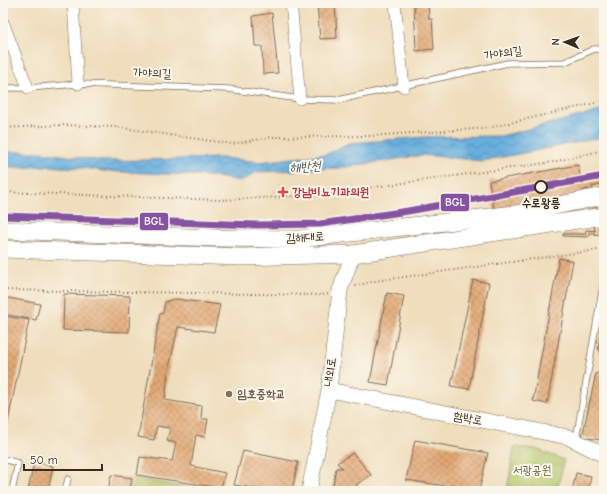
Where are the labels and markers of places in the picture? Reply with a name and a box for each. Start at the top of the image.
marker: 수로왕릉 [534,180,548,194]
place label: 강남비뇨기과의원 [292,185,370,199]
marker: 강남비뇨기과의원 [277,186,289,198]
place label: 수로왕릉 [522,196,561,210]
place label: 임호중학교 [237,387,285,401]
marker: 임호중학교 [224,389,234,399]

